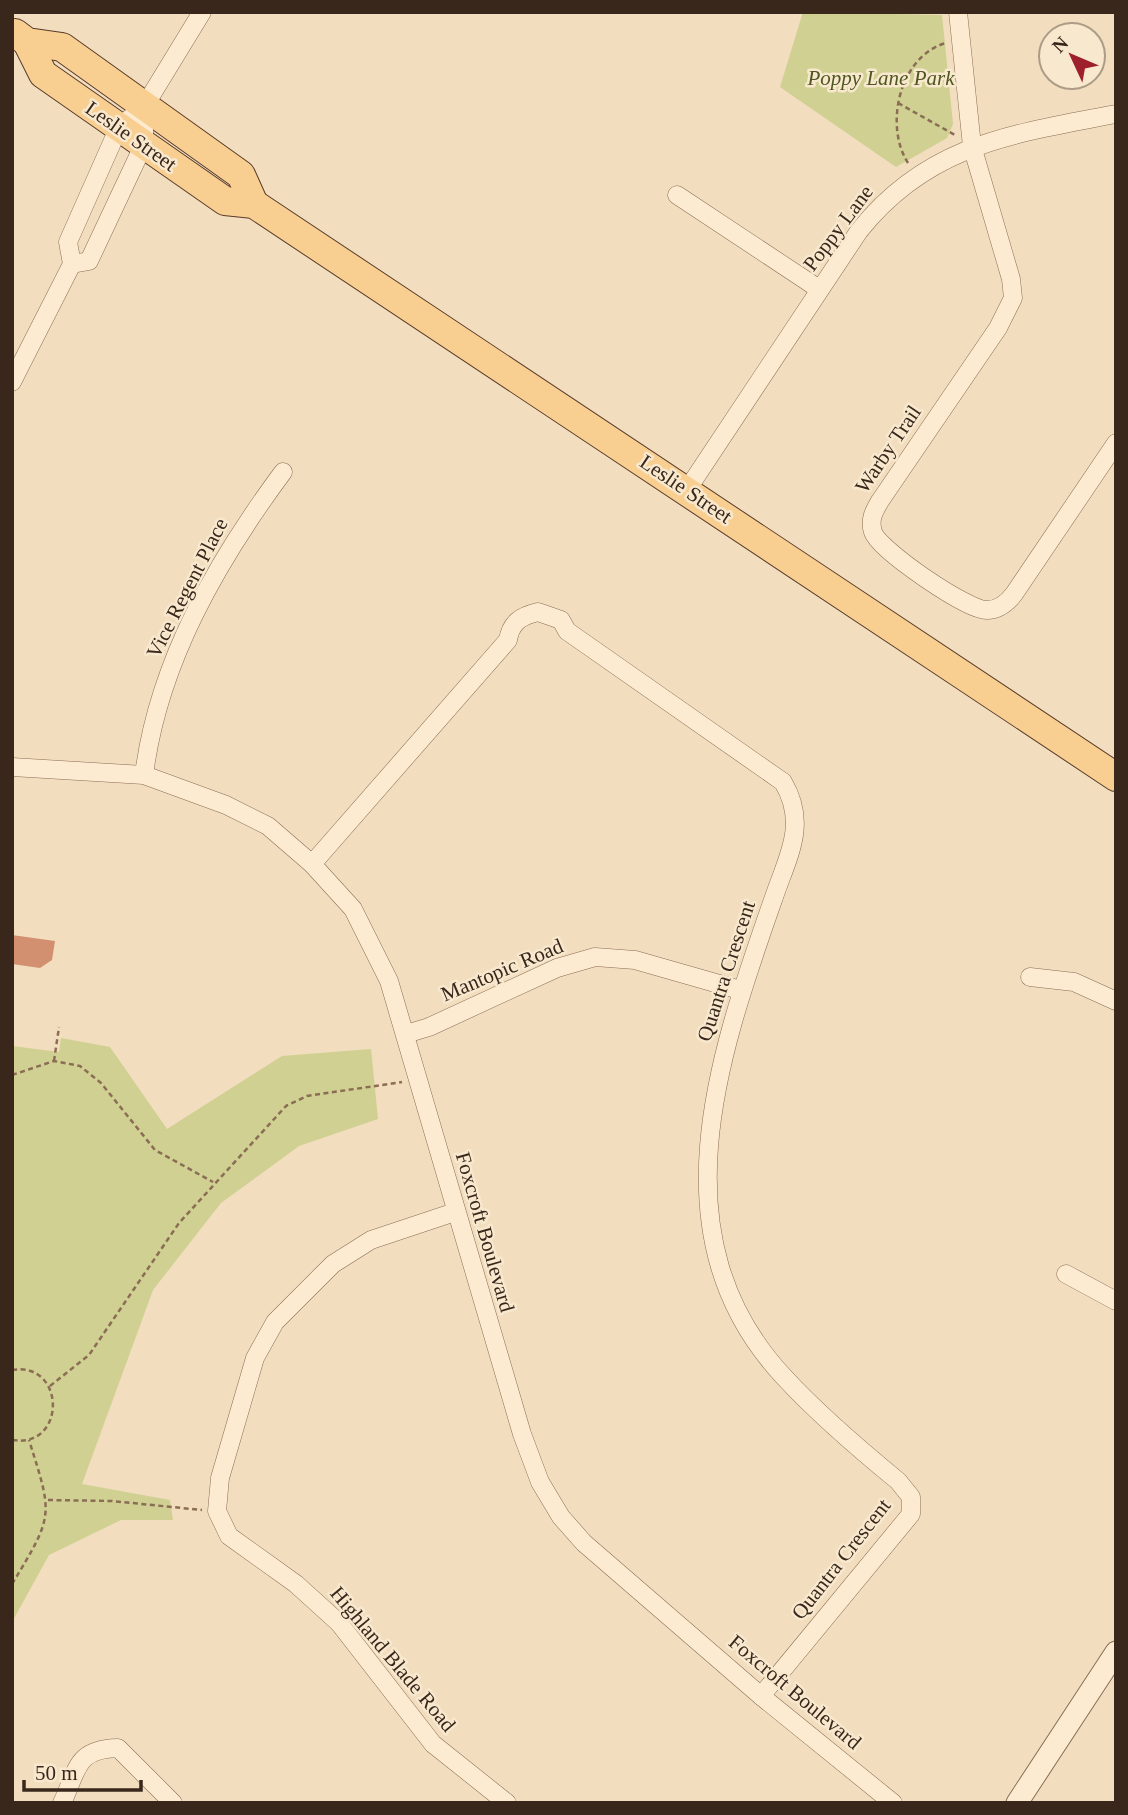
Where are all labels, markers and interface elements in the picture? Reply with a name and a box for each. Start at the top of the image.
north arrow [1037,21,1107,91]
text: N [1048,32,1073,57]
park label: Poppy Lane Park [807,66,955,90]
street label: Leslie Street [81,96,181,176]
street label: Poppy Lane [798,180,878,276]
street label: Warby Trail [850,401,926,497]
street label: Leslie Street [636,450,737,529]
street label: Vice Regent Place [141,514,233,662]
street label: Quantra Crescent [692,898,760,1044]
street label: Mantopic Road [437,933,567,1006]
street label: Foxcroft Boulevard [451,1149,519,1315]
street label: Quantra Crescent [786,1494,896,1624]
street label: Highland Blade Road [325,1582,461,1737]
street label: Foxcroft Boulevard [724,1630,866,1755]
scale bar [24,1748,142,1792]
text: 50 m [35,1761,78,1785]

